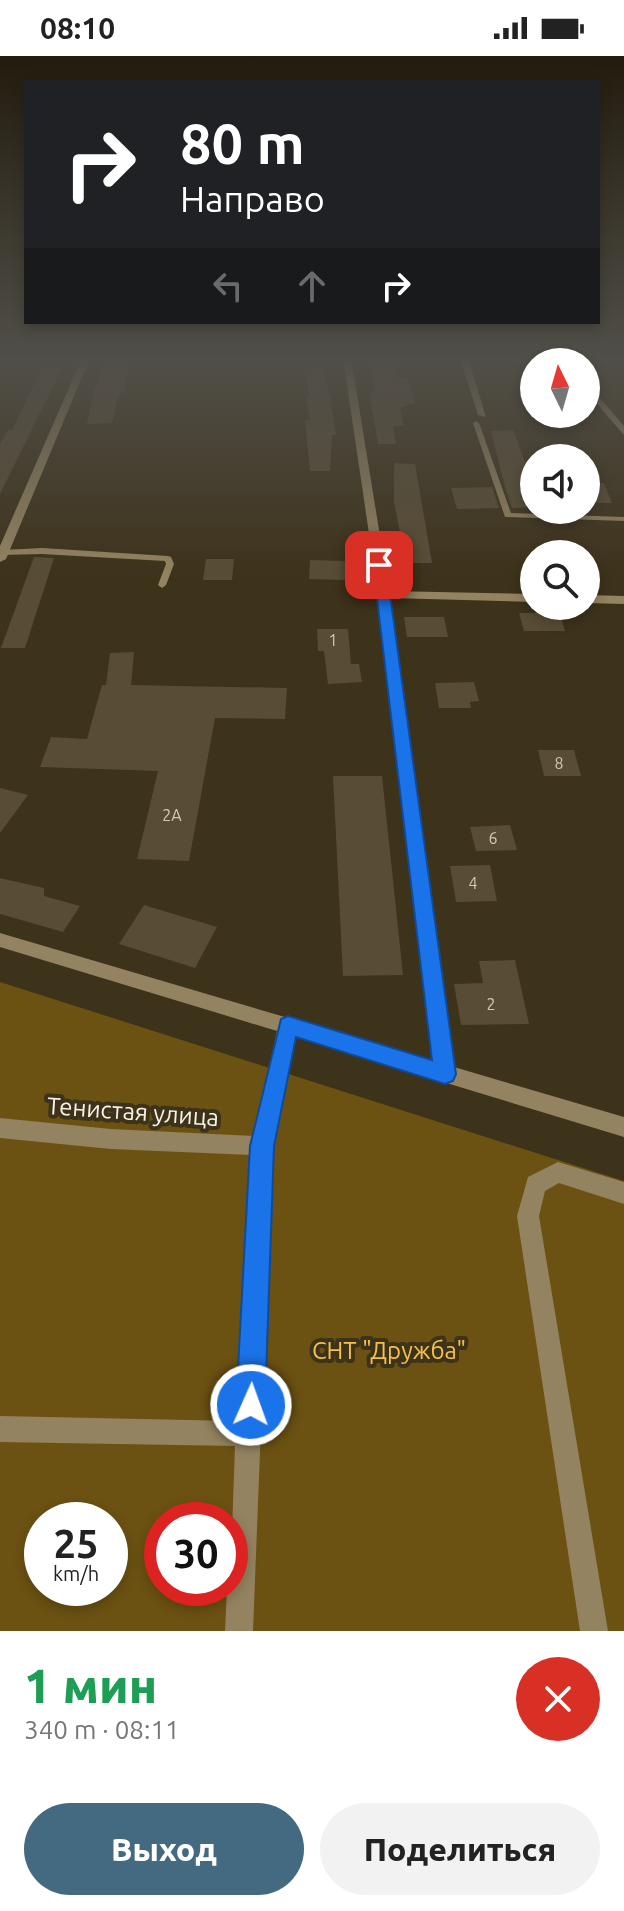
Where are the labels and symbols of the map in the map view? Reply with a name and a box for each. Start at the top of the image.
north arrow [520,348,600,428]
pin [345,531,413,599]
house number: 1 [328,631,338,649]
house number: 8 [554,754,564,772]
house number: 2А [162,806,182,824]
house number: 6 [488,829,498,847]
house number: 4 [468,874,478,892]
house number: 2 [486,995,496,1013]
street label: Тенистая улица [46,1092,220,1131]
park label: СНТ "Дружба" [312,1337,466,1364]
position arrow [209,1363,293,1447]
speed limit sign: 30 [144,1502,248,1606]

